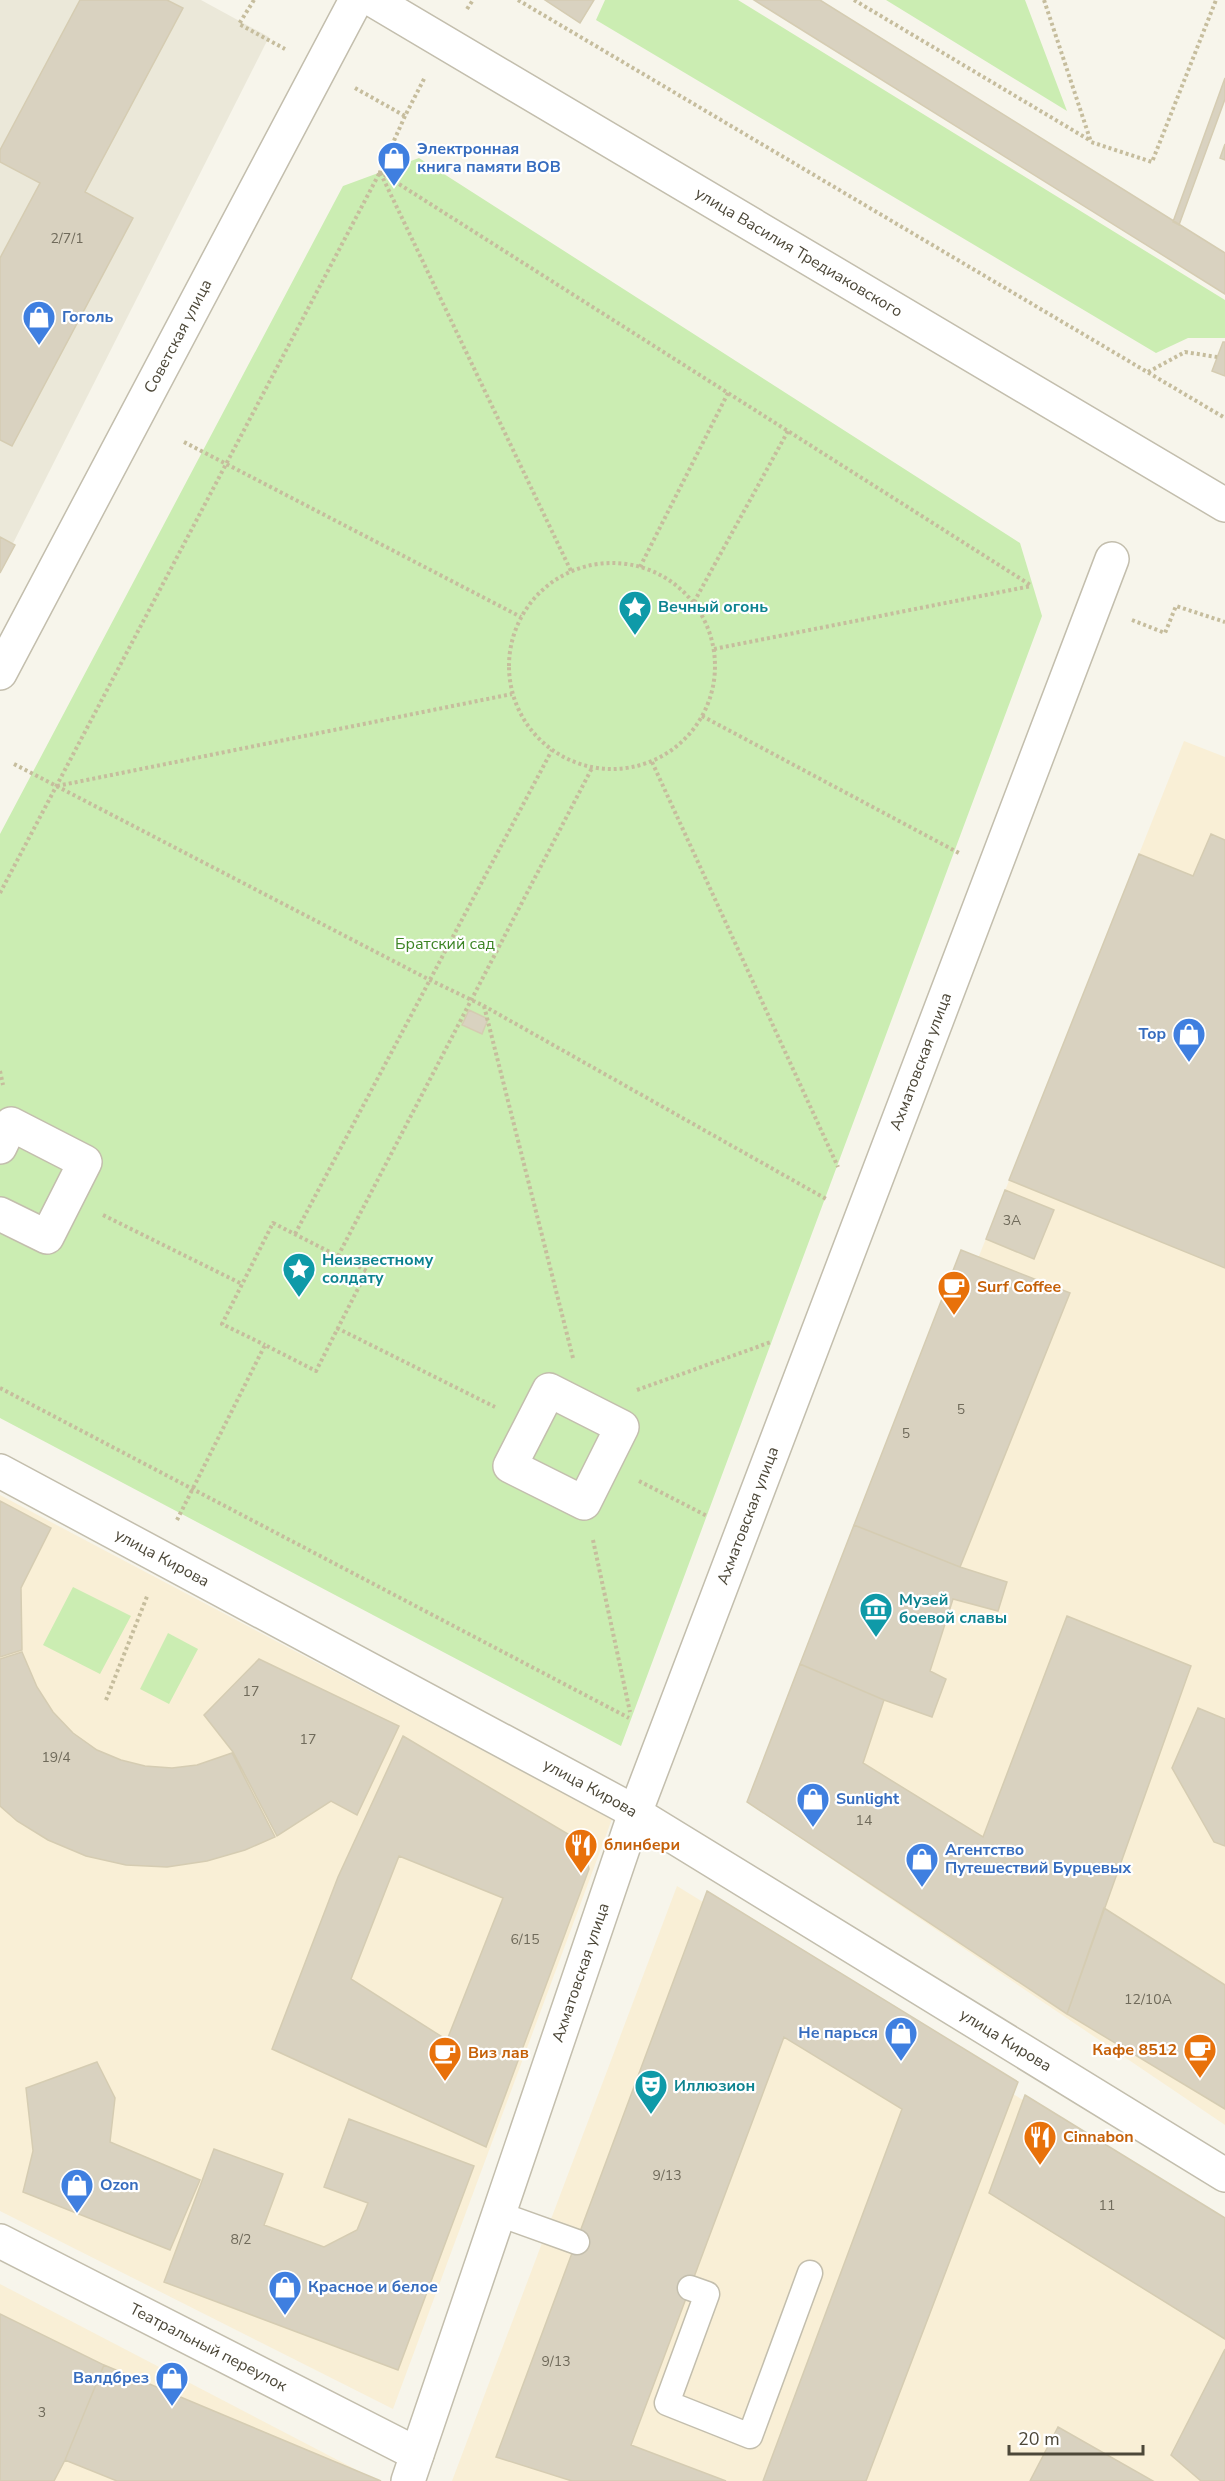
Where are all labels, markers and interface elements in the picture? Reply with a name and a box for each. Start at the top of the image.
place label: Электронная книга памяти ВОВ [417,138,561,178]
shop icon: Электронная книга памяти ВОВ [376,140,412,187]
street label: улица Василия Тредиаковского [691,182,907,323]
house number: 2/7/1 [50,229,84,248]
street label: Советская улица [139,275,217,397]
shop icon: Гоголь [21,299,57,346]
place label: Гоголь [62,306,114,328]
place icon: Вечный огонь [617,589,653,636]
place label: Вечный огонь [658,596,768,618]
park label: Братский сад [395,933,496,955]
street label: Ахматовская улица [885,989,957,1134]
shop icon: Top [1171,1016,1207,1063]
place label: Top [1138,1023,1166,1045]
house number: 3А [1003,1211,1021,1230]
place label: Неизвестному солдату [322,1249,434,1289]
place icon: Неизвестному солдату [281,1251,317,1298]
cafe icon: Surf Coffee [936,1269,972,1316]
place label: Surf Coffee [977,1276,1061,1298]
house number: 5 [957,1400,965,1419]
house number: 5 [902,1424,910,1443]
street label: Ахматовская улица [712,1444,784,1588]
street label: улица Кирова [111,1524,213,1592]
place label: Музей боевой славы [899,1589,1007,1629]
museum icon: Музей боевой славы [858,1591,894,1638]
house number: 17 [243,1682,259,1701]
house number: 17 [300,1730,316,1749]
house number: 19/4 [41,1748,71,1767]
street label: улица Кирова [539,1754,642,1823]
shop icon: Sunlight [795,1781,831,1828]
place label: Sunlight [836,1788,900,1810]
house number: 14 [856,1811,872,1830]
restaurant icon: блинбери [563,1827,599,1874]
place label: блинбери [604,1834,680,1856]
place label: Агентство Путешествий Бурцевых [945,1839,1131,1879]
shop icon: Агентство Путешествий Бурцевых [904,1841,940,1888]
street label: Ахматовская улица [547,1900,615,2045]
house number: 6/15 [510,1930,540,1949]
house number: 12/10А [1124,1990,1172,2009]
street label: улица Кирова [955,2004,1056,2077]
shop icon: Не парься [883,2015,919,2062]
place label: Не парься [798,2022,878,2044]
cafe icon: Кафе 8512 [1182,2032,1218,2079]
cafe icon: Виз лав [427,2035,463,2082]
place label: Кафе 8512 [1092,2039,1177,2061]
place label: Виз лав [468,2042,529,2064]
theatre icon: Иллюзион [633,2068,669,2115]
place label: Иллюзион [674,2075,755,2097]
restaurant icon: Cinnabon [1022,2119,1058,2166]
place label: Cinnabon [1063,2126,1134,2148]
house number: 9/13 [652,2166,682,2185]
shop icon: Ozon [59,2167,95,2214]
place label: Ozon [100,2174,139,2196]
house number: 11 [1099,2196,1115,2215]
house number: 8/2 [231,2230,251,2249]
shop icon: Красное и белое [267,2269,303,2316]
place label: Красное и белое [308,2276,438,2298]
street label: Театральный переулок [126,2298,291,2397]
house number: 9/13 [541,2352,571,2371]
shop icon: Валдбрез [154,2360,190,2407]
place label: Валдбрез [73,2367,149,2389]
house number: 3 [38,2403,46,2422]
scale bar [1009,2418,1142,2456]
text: 20 m [1018,2427,1060,2451]

